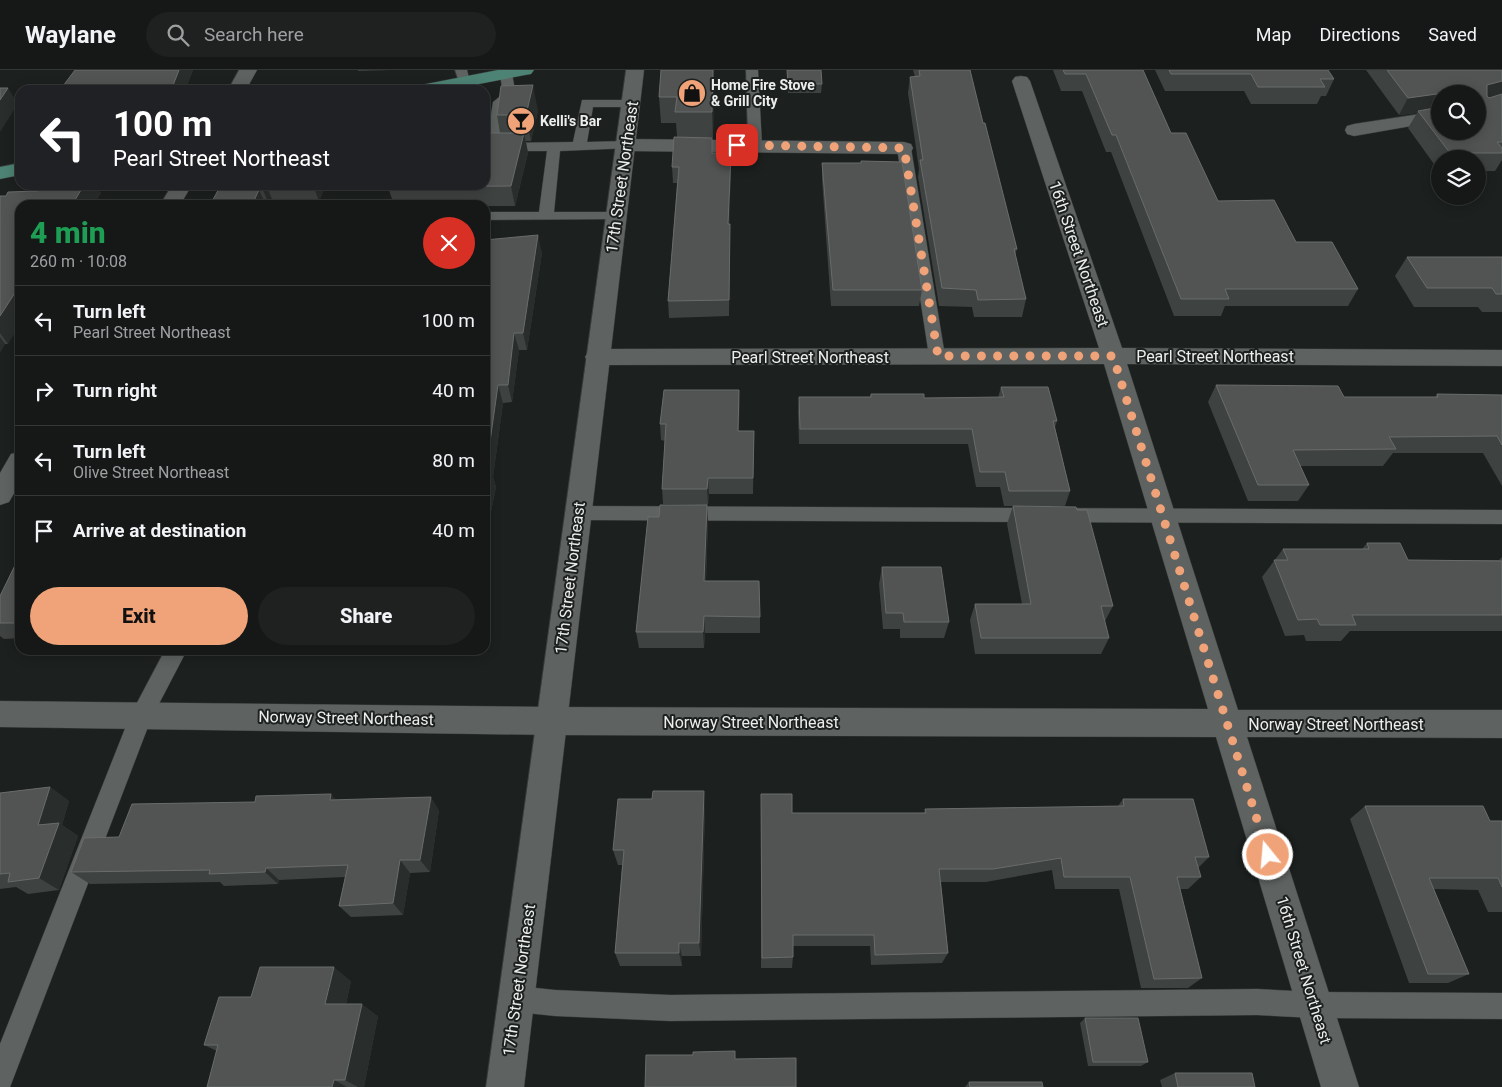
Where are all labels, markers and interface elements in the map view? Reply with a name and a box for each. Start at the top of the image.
search box [146,12,496,57]
text: Waylane [25,21,116,49]
icon: search [164,21,192,49]
text: Search here [204,23,304,46]
text: Map [1256,24,1291,45]
text: Directions [1319,24,1400,45]
text: Saved [1428,24,1477,45]
place label: Home Fire Stove & Grill City [711,77,815,109]
shop icon: Home Fire Stove & Grill City [677,78,707,108]
map controls [1431,85,1486,205]
button: search [1431,85,1486,140]
street label: 17th Street Northeast [602,100,642,254]
text: 100 m [113,104,212,145]
icon: left [30,105,95,170]
bar icon: Kelli's Bar [506,106,536,136]
place label: Kelli's Bar [540,113,601,129]
pin [716,124,758,166]
icon: arrive [723,131,751,159]
text: Pearl Street Northeast [113,146,330,171]
button: layers [1431,150,1486,205]
street label: 16th Street Northeast [1045,178,1113,330]
text: 4 min [30,215,106,250]
button: close [423,217,475,269]
text: 260 m · 10:08 [30,252,127,271]
text: Turn left [73,300,146,323]
icon: left [30,307,58,335]
text: 100 m [422,309,475,332]
text: Pearl Street Northeast [73,323,231,342]
street label: Pearl Street Northeast [1136,347,1294,366]
street label: Pearl Street Northeast [731,348,889,367]
icon: right [30,377,58,405]
text: Turn right [73,379,157,402]
text: 40 m [432,379,475,402]
text: Turn left [73,440,146,463]
icon: left [30,447,58,475]
text: 80 m [432,449,475,472]
text: Olive Street Northeast [73,463,229,482]
street label: 17th Street Northeast [551,501,589,655]
icon: arrive [30,517,58,545]
text: Arrive at destination [73,519,246,542]
text: 40 m [432,519,475,542]
button: Exit [30,587,248,645]
button: Share [258,587,475,645]
street label: Norway Street Northeast [258,707,434,729]
street label: Norway Street Northeast [663,713,839,732]
street label: Norway Street Northeast [1248,715,1424,734]
position arrow [1241,828,1293,880]
street label: 16th Street Northeast [1273,894,1335,1046]
street label: 17th Street Northeast [499,903,539,1057]

